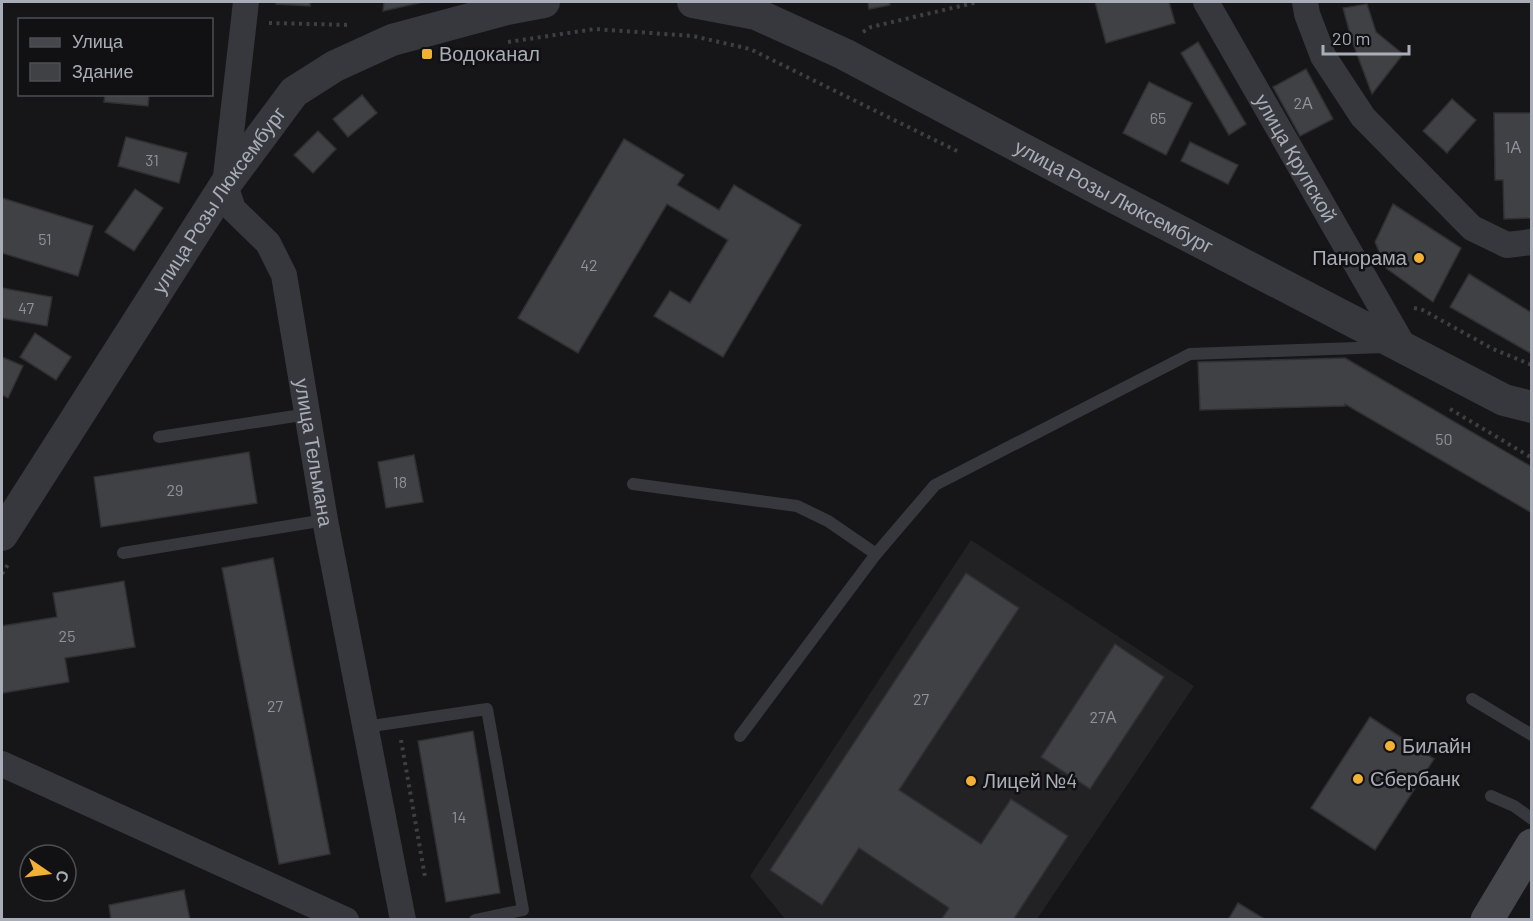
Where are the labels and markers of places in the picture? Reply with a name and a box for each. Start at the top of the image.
place label: Водоканал [439,41,540,65]
marker: Водоканал [420,47,434,61]
place label: Панорама [1312,245,1408,269]
marker: Панорама [1412,251,1426,265]
place label: Билайн [1402,733,1471,757]
marker: Билайн [1383,739,1397,753]
place label: Сбербанк [1370,766,1460,790]
place label: Лицей №4 [983,768,1077,792]
marker: Сбербанк [1351,772,1365,786]
marker: Лицей №4 [964,774,978,788]

